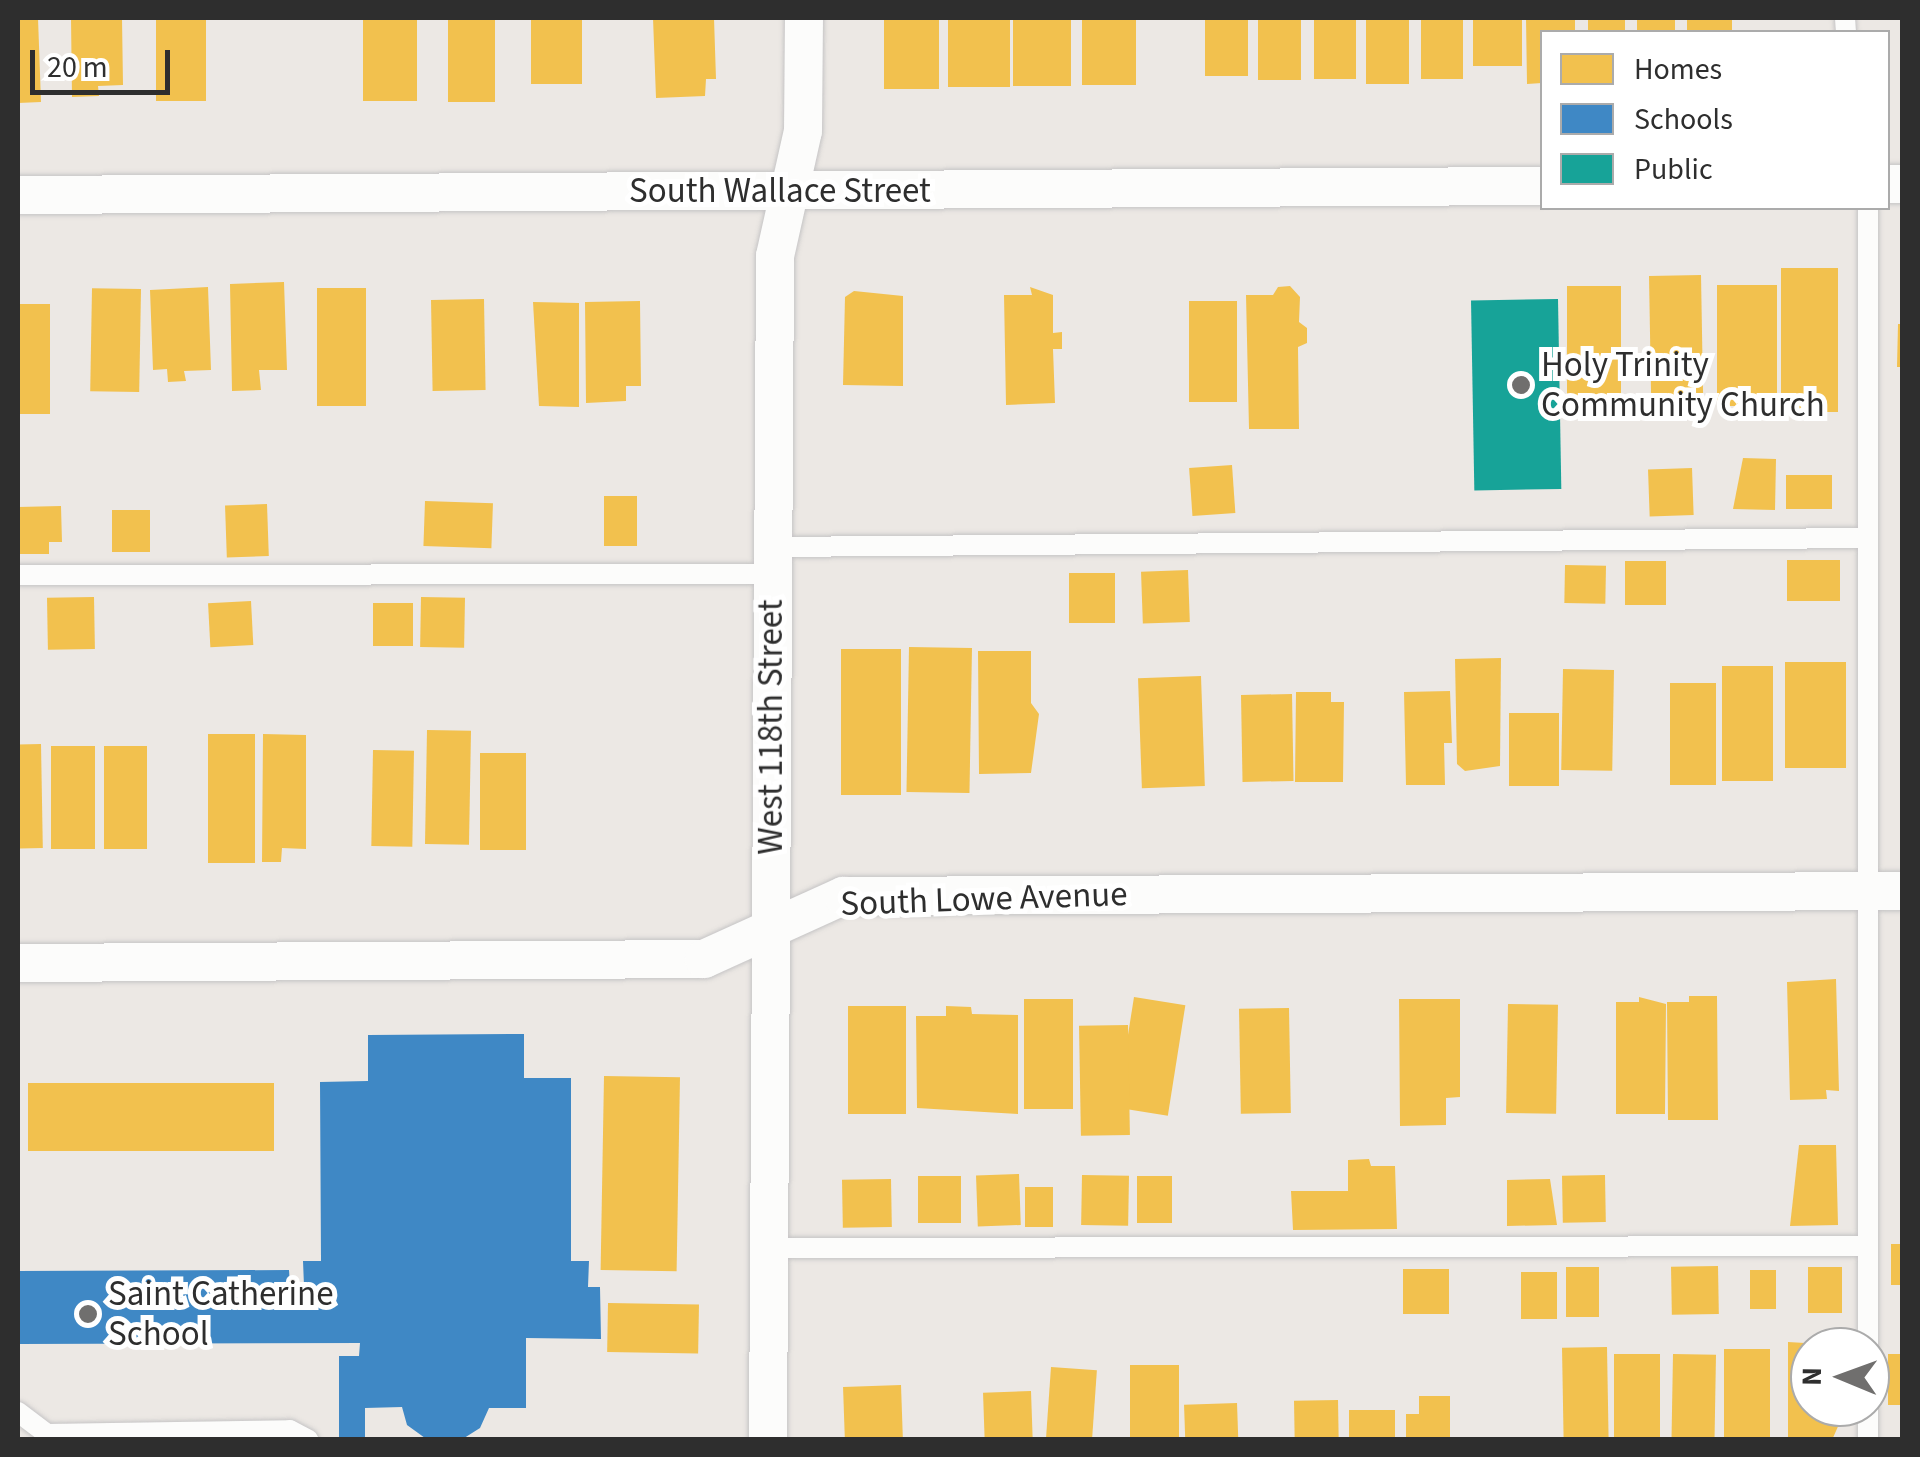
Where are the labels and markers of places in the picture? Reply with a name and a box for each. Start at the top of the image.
place label: Holy Trinity Community Church [1541,344,1825,426]
marker: Holy Trinity Community Church [1510,374,1532,396]
place label: Saint Catherine School [108,1273,334,1355]
marker: Saint Catherine School [77,1303,99,1325]

